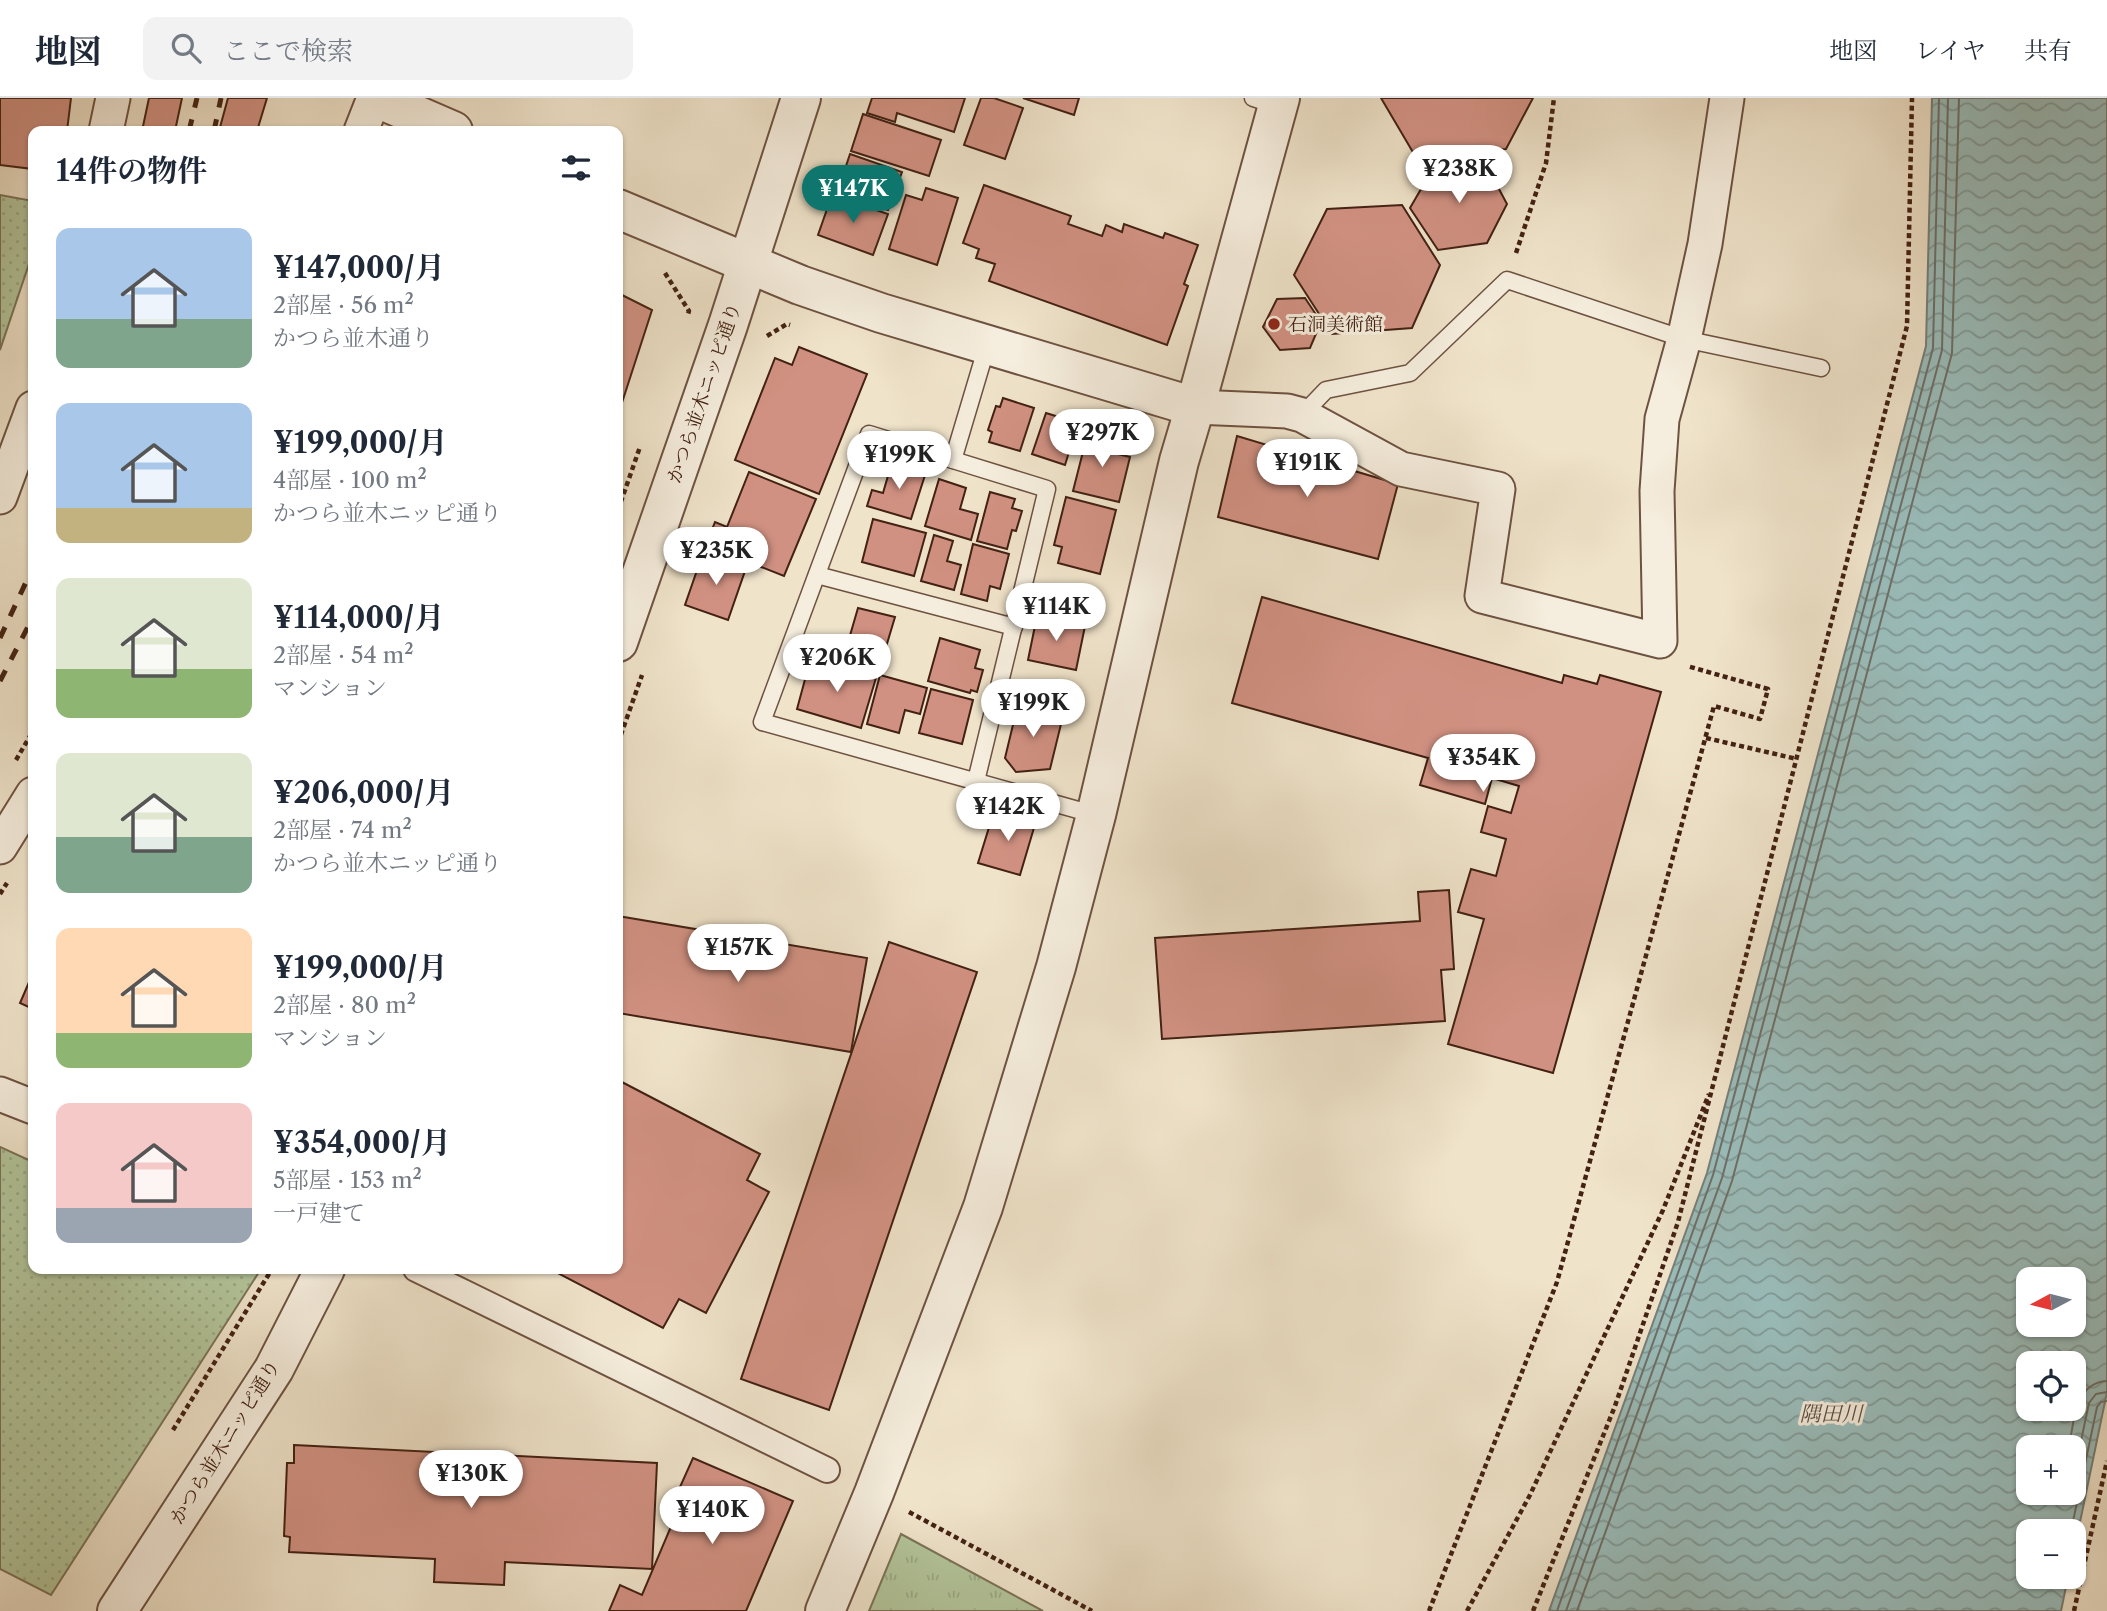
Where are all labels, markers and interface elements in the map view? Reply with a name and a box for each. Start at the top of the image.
search box [143,17,633,80]
icon: search [167,29,205,67]
text: 地図 [35,31,101,72]
text: ここで検索 [223,35,353,67]
text: 地図 [1829,36,1877,65]
text: レイヤ [1915,36,1986,65]
text: 共有 [2024,36,2072,65]
pin: ¥238K [1410,146,1508,205]
icon: filters [557,149,595,187]
text: 14件の物件 [56,152,207,189]
text: ¥238K [1422,154,1496,182]
pin: ¥147K [804,166,902,225]
text: ¥147K [818,174,888,202]
text: ¥147,000/月 [273,249,445,286]
icon: home [112,256,196,340]
text: 2部屋 · 56 m² [273,291,414,319]
street label: かつら並木ニッピ通り [662,300,746,486]
place label: 石洞美術館 [1288,313,1383,336]
marker: 石洞美術館 [1266,316,1282,332]
text: かつら並木通り [273,324,434,352]
pin: ¥297K [1053,410,1151,469]
text: ¥297K [1065,418,1139,446]
text: ¥199,000/月 [273,424,448,461]
icon: home [112,431,196,515]
pin: ¥199K [850,432,948,491]
text: ¥199K [863,440,935,468]
pin: ¥191K [1258,440,1356,499]
text: ¥191K [1273,448,1341,476]
text: 4部屋 · 100 m² [273,466,427,494]
text: かつら並木ニッピ通り [273,499,502,527]
pin: ¥235K [667,528,765,587]
text: ¥235K [679,536,753,564]
pin: ¥114K [1007,584,1105,643]
text: ¥114K [1022,592,1090,620]
text: ¥114,000/月 [273,599,444,636]
icon: home [112,606,196,690]
pin: ¥206K [788,634,886,694]
text: 2部屋 · 54 m² [273,641,414,669]
text: ¥206K [799,643,875,671]
text: マンション [273,674,387,702]
pin: ¥199K [984,680,1082,739]
text: ¥199K [997,688,1069,716]
pin: ¥354K [1434,734,1532,794]
text: ¥354K [1446,743,1520,771]
text: ¥206,000/月 [273,774,454,811]
icon: home [112,781,196,865]
pin: ¥142K [959,784,1057,843]
text: ¥142K [972,792,1044,820]
text: 2部屋 · 74 m² [273,816,412,844]
text: かつら並木ニッピ通り [273,849,502,877]
pin: ¥157K [689,924,787,984]
text: ¥157K [703,933,773,961]
text: ¥199,000/月 [273,949,448,986]
icon: home [112,956,196,1040]
text: 2部屋 · 80 m² [273,991,416,1019]
text: マンション [273,1024,387,1052]
text: ¥354,000/月 [273,1124,451,1161]
icon: home [112,1131,196,1215]
text: 5部屋 · 153 m² [273,1166,422,1194]
text: 一戸建て [273,1199,365,1227]
north arrow [2016,1267,2086,1337]
map controls [2016,1267,2086,1589]
button: locate [2016,1351,2086,1421]
street label: かつら並木ニッピ通り [165,1356,285,1528]
water label: 隅田川 [1800,1401,1864,1426]
button: + [2016,1435,2086,1505]
pin: ¥130K [422,1450,520,1510]
text: ¥130K [435,1459,507,1487]
pin: ¥140K [663,1486,761,1546]
text: ¥140K [676,1495,748,1523]
button: − [2016,1519,2086,1589]

